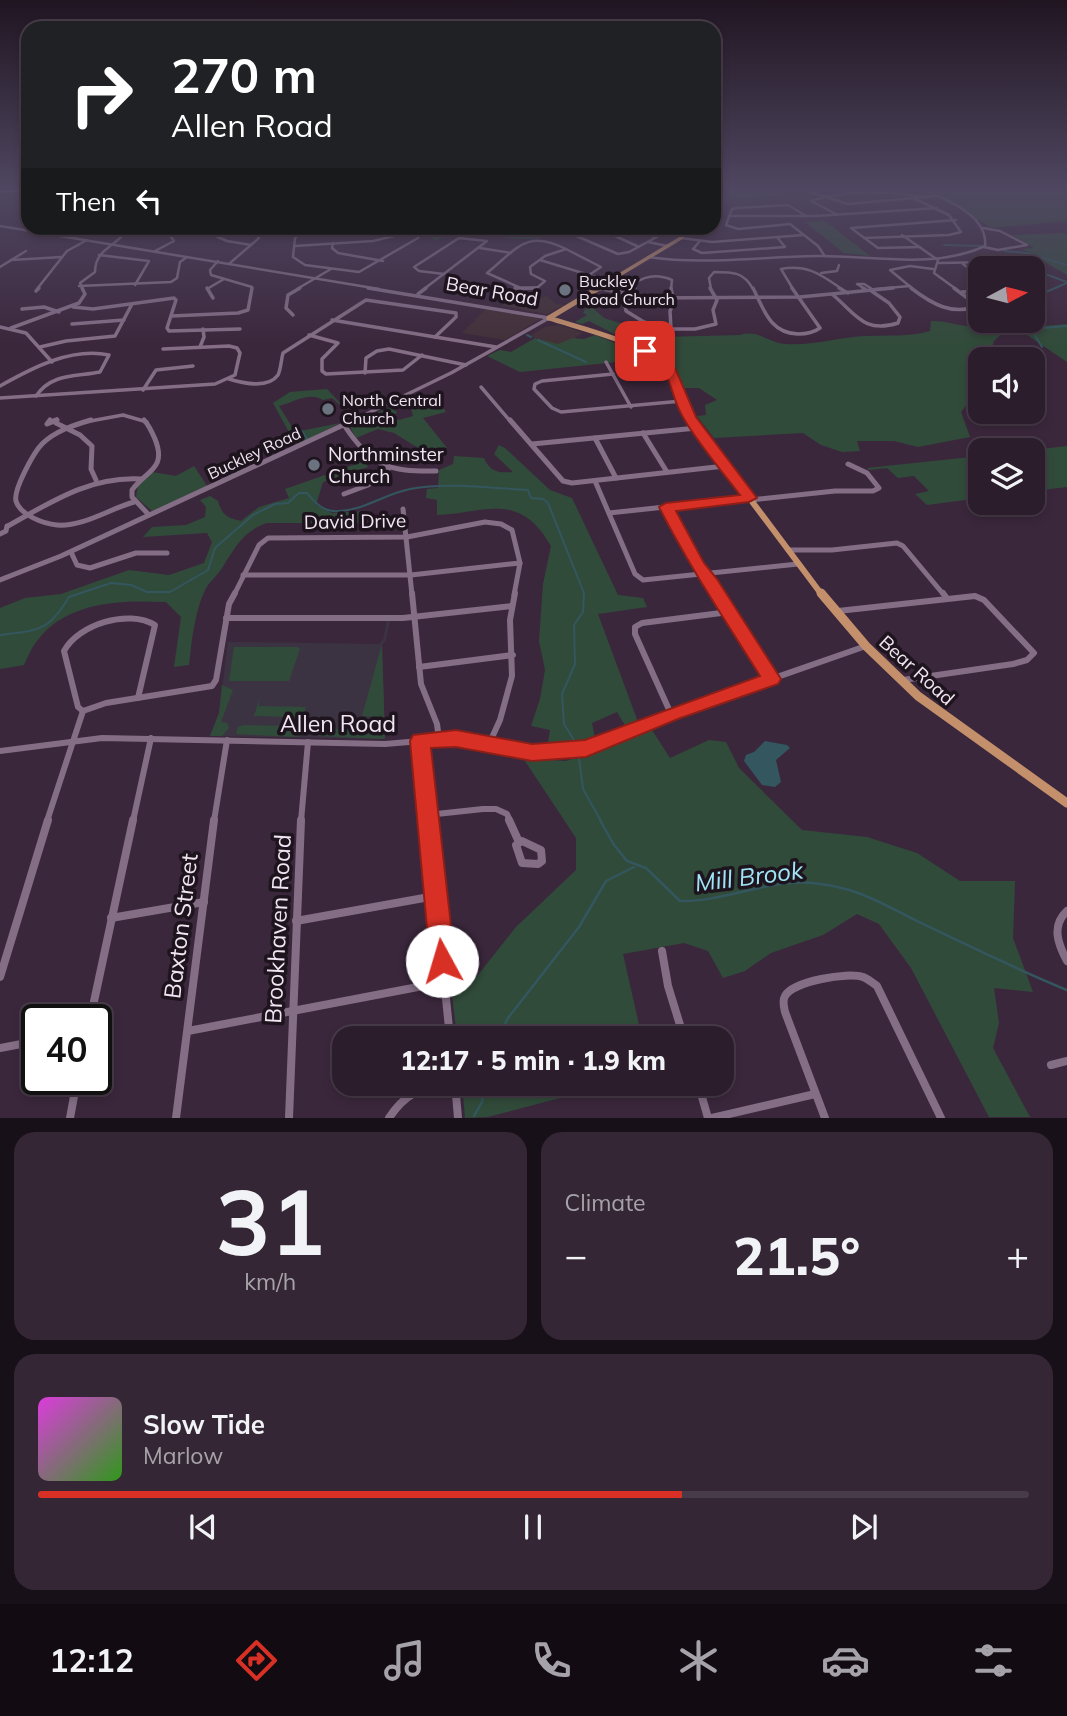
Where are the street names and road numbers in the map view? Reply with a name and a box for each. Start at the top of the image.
street label: Bear Road [444,271,540,311]
street label: Buckley Road [204,423,304,483]
street label: David Drive [304,508,406,534]
street label: Bear Road [874,630,960,710]
street label: Allen Road [280,709,396,738]
street label: Brookhaven Road [258,834,297,1024]
street label: Baxton Street [157,852,204,1000]

